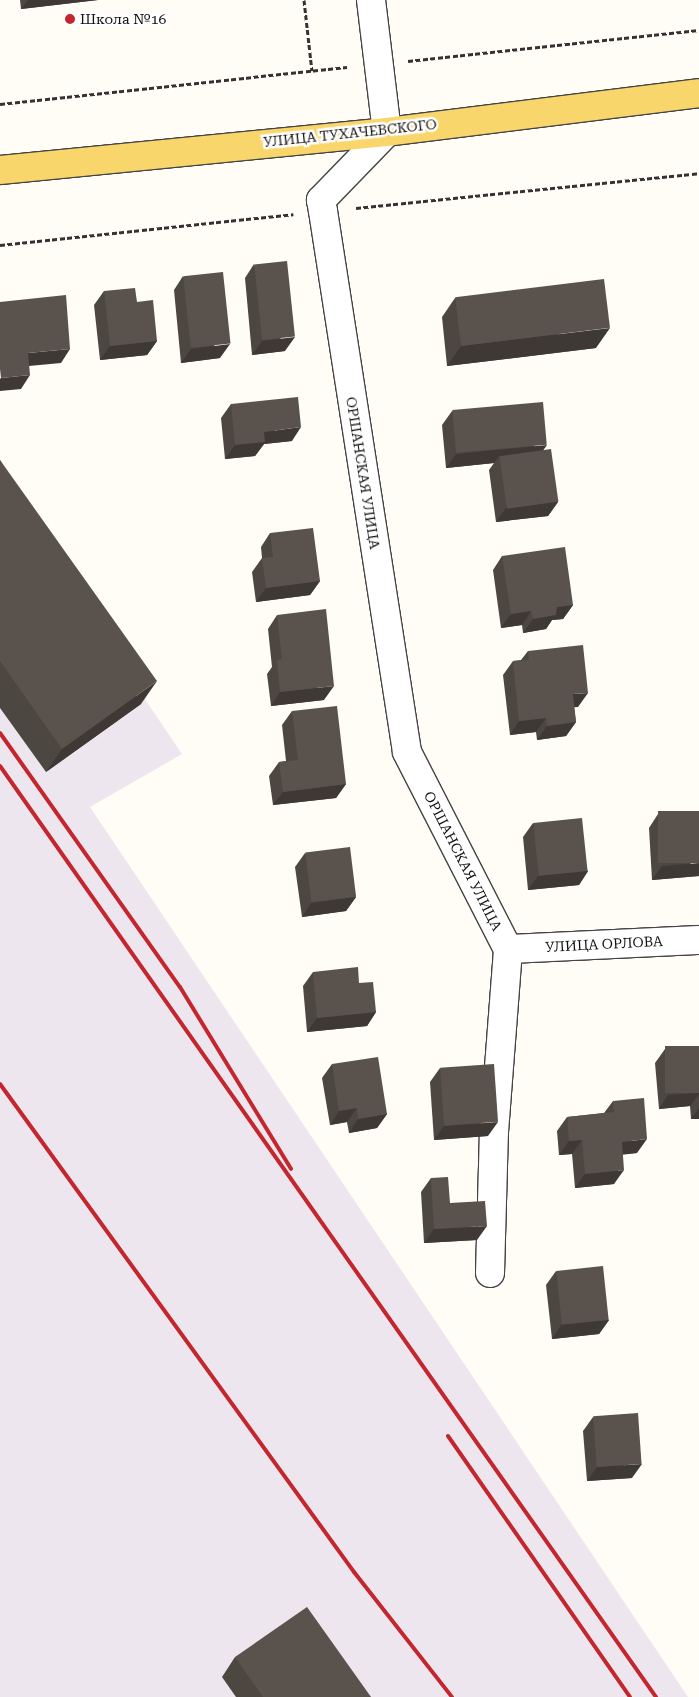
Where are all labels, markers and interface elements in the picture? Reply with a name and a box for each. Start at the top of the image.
place label: Школа №16 [80,11,166,27]
marker: Школа №16 [64,13,76,25]
street label: УЛИЦА ТУХАЧЕВСКОГО [263,116,437,150]
street label: ОРШАНСКАЯ УЛИЦА [343,396,383,550]
street label: ОРШАНСКАЯ УЛИЦА [421,789,505,933]
street label: УЛИЦА ОРЛОВА [545,933,663,955]

